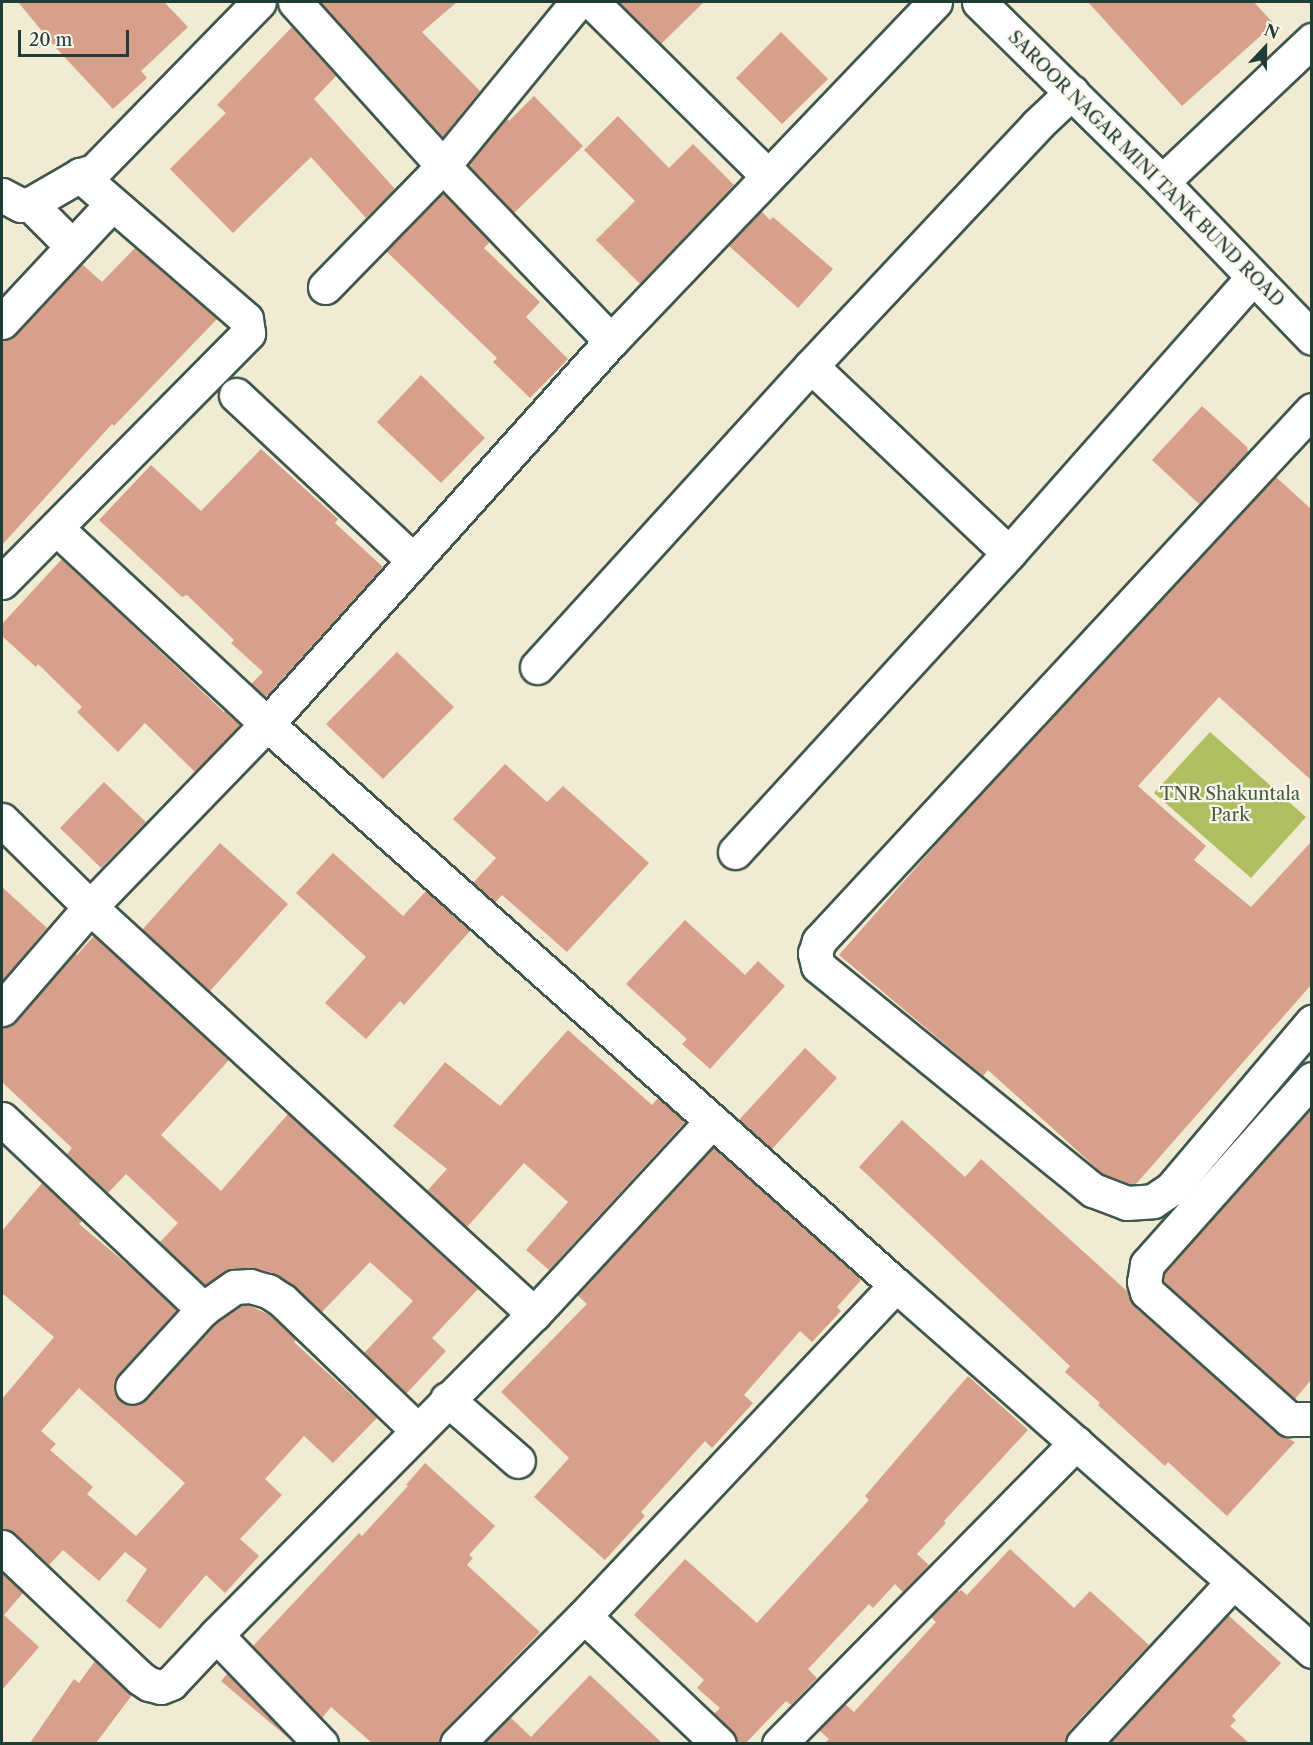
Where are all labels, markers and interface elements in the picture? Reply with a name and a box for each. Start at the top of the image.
scale bar [21,18,132,56]
north arrow [1235,18,1295,78]
street label: SAROOR NAGAR MINI TANK BUND ROAD [1003,26,1289,312]
text: 20 m [29,29,72,51]
park label: TNR Shakuntala Park [1159,784,1301,826]

